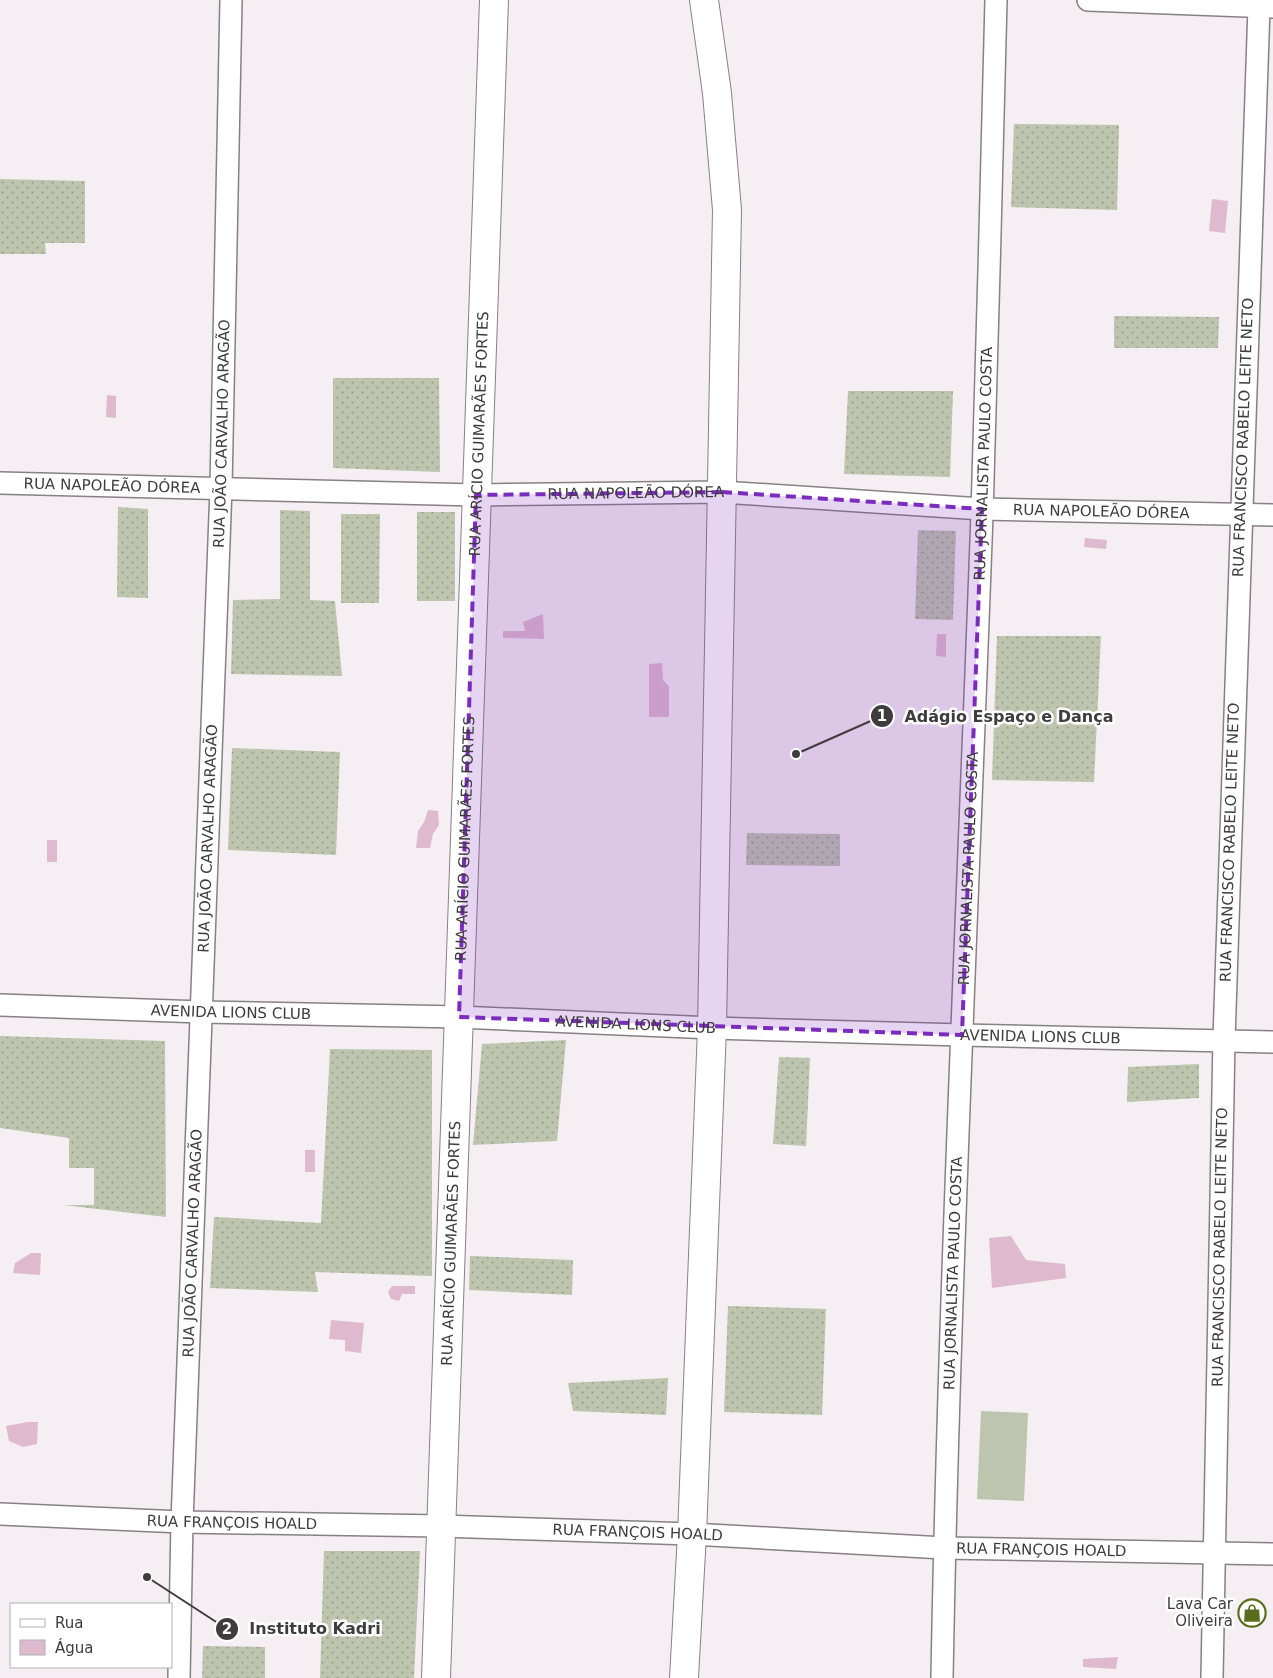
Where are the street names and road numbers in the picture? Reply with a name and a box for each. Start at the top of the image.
street label: RUA FRANCISCO RABELO LEITE NETO [1229,297,1257,577]
street label: RUA ARÍCIO GUIMARÃES FORTES [466,311,492,557]
street label: RUA JOÃO CARVALHO ARAGÃO [210,319,233,548]
street label: RUA JORNALISTA PAULO COSTA [971,346,996,581]
street label: RUA NAPOLEÃO DÓREA [23,475,201,497]
street label: RUA NAPOLEÃO DÓREA [547,482,725,503]
street label: RUA NAPOLEÃO DÓREA [1013,501,1191,522]
street label: RUA FRANCISCO RABELO LEITE NETO [1217,702,1243,982]
street label: RUA ARÍCIO GUIMARÃES FORTES [452,716,478,961]
street label: RUA JOÃO CARVALHO ARAGÃO [194,724,221,953]
street label: RUA JORNALISTA PAULO COSTA [955,750,982,986]
street label: AVENIDA LIONS CLUB [150,1001,311,1023]
street label: AVENIDA LIONS CLUB [555,1012,716,1037]
street label: AVENIDA LIONS CLUB [960,1026,1121,1048]
street label: RUA FRANCISCO RABELO LEITE NETO [1209,1107,1231,1387]
street label: RUA ARÍCIO GUIMARÃES FORTES [438,1120,464,1366]
street label: RUA JOÃO CARVALHO ARAGÃO [179,1129,206,1358]
street label: RUA JORNALISTA PAULO COSTA [940,1155,966,1390]
street label: RUA FRANÇOIS HOALD [146,1511,317,1533]
street label: RUA FRANÇOIS HOALD [552,1521,723,1545]
street label: RUA FRANÇOIS HOALD [956,1539,1127,1560]

